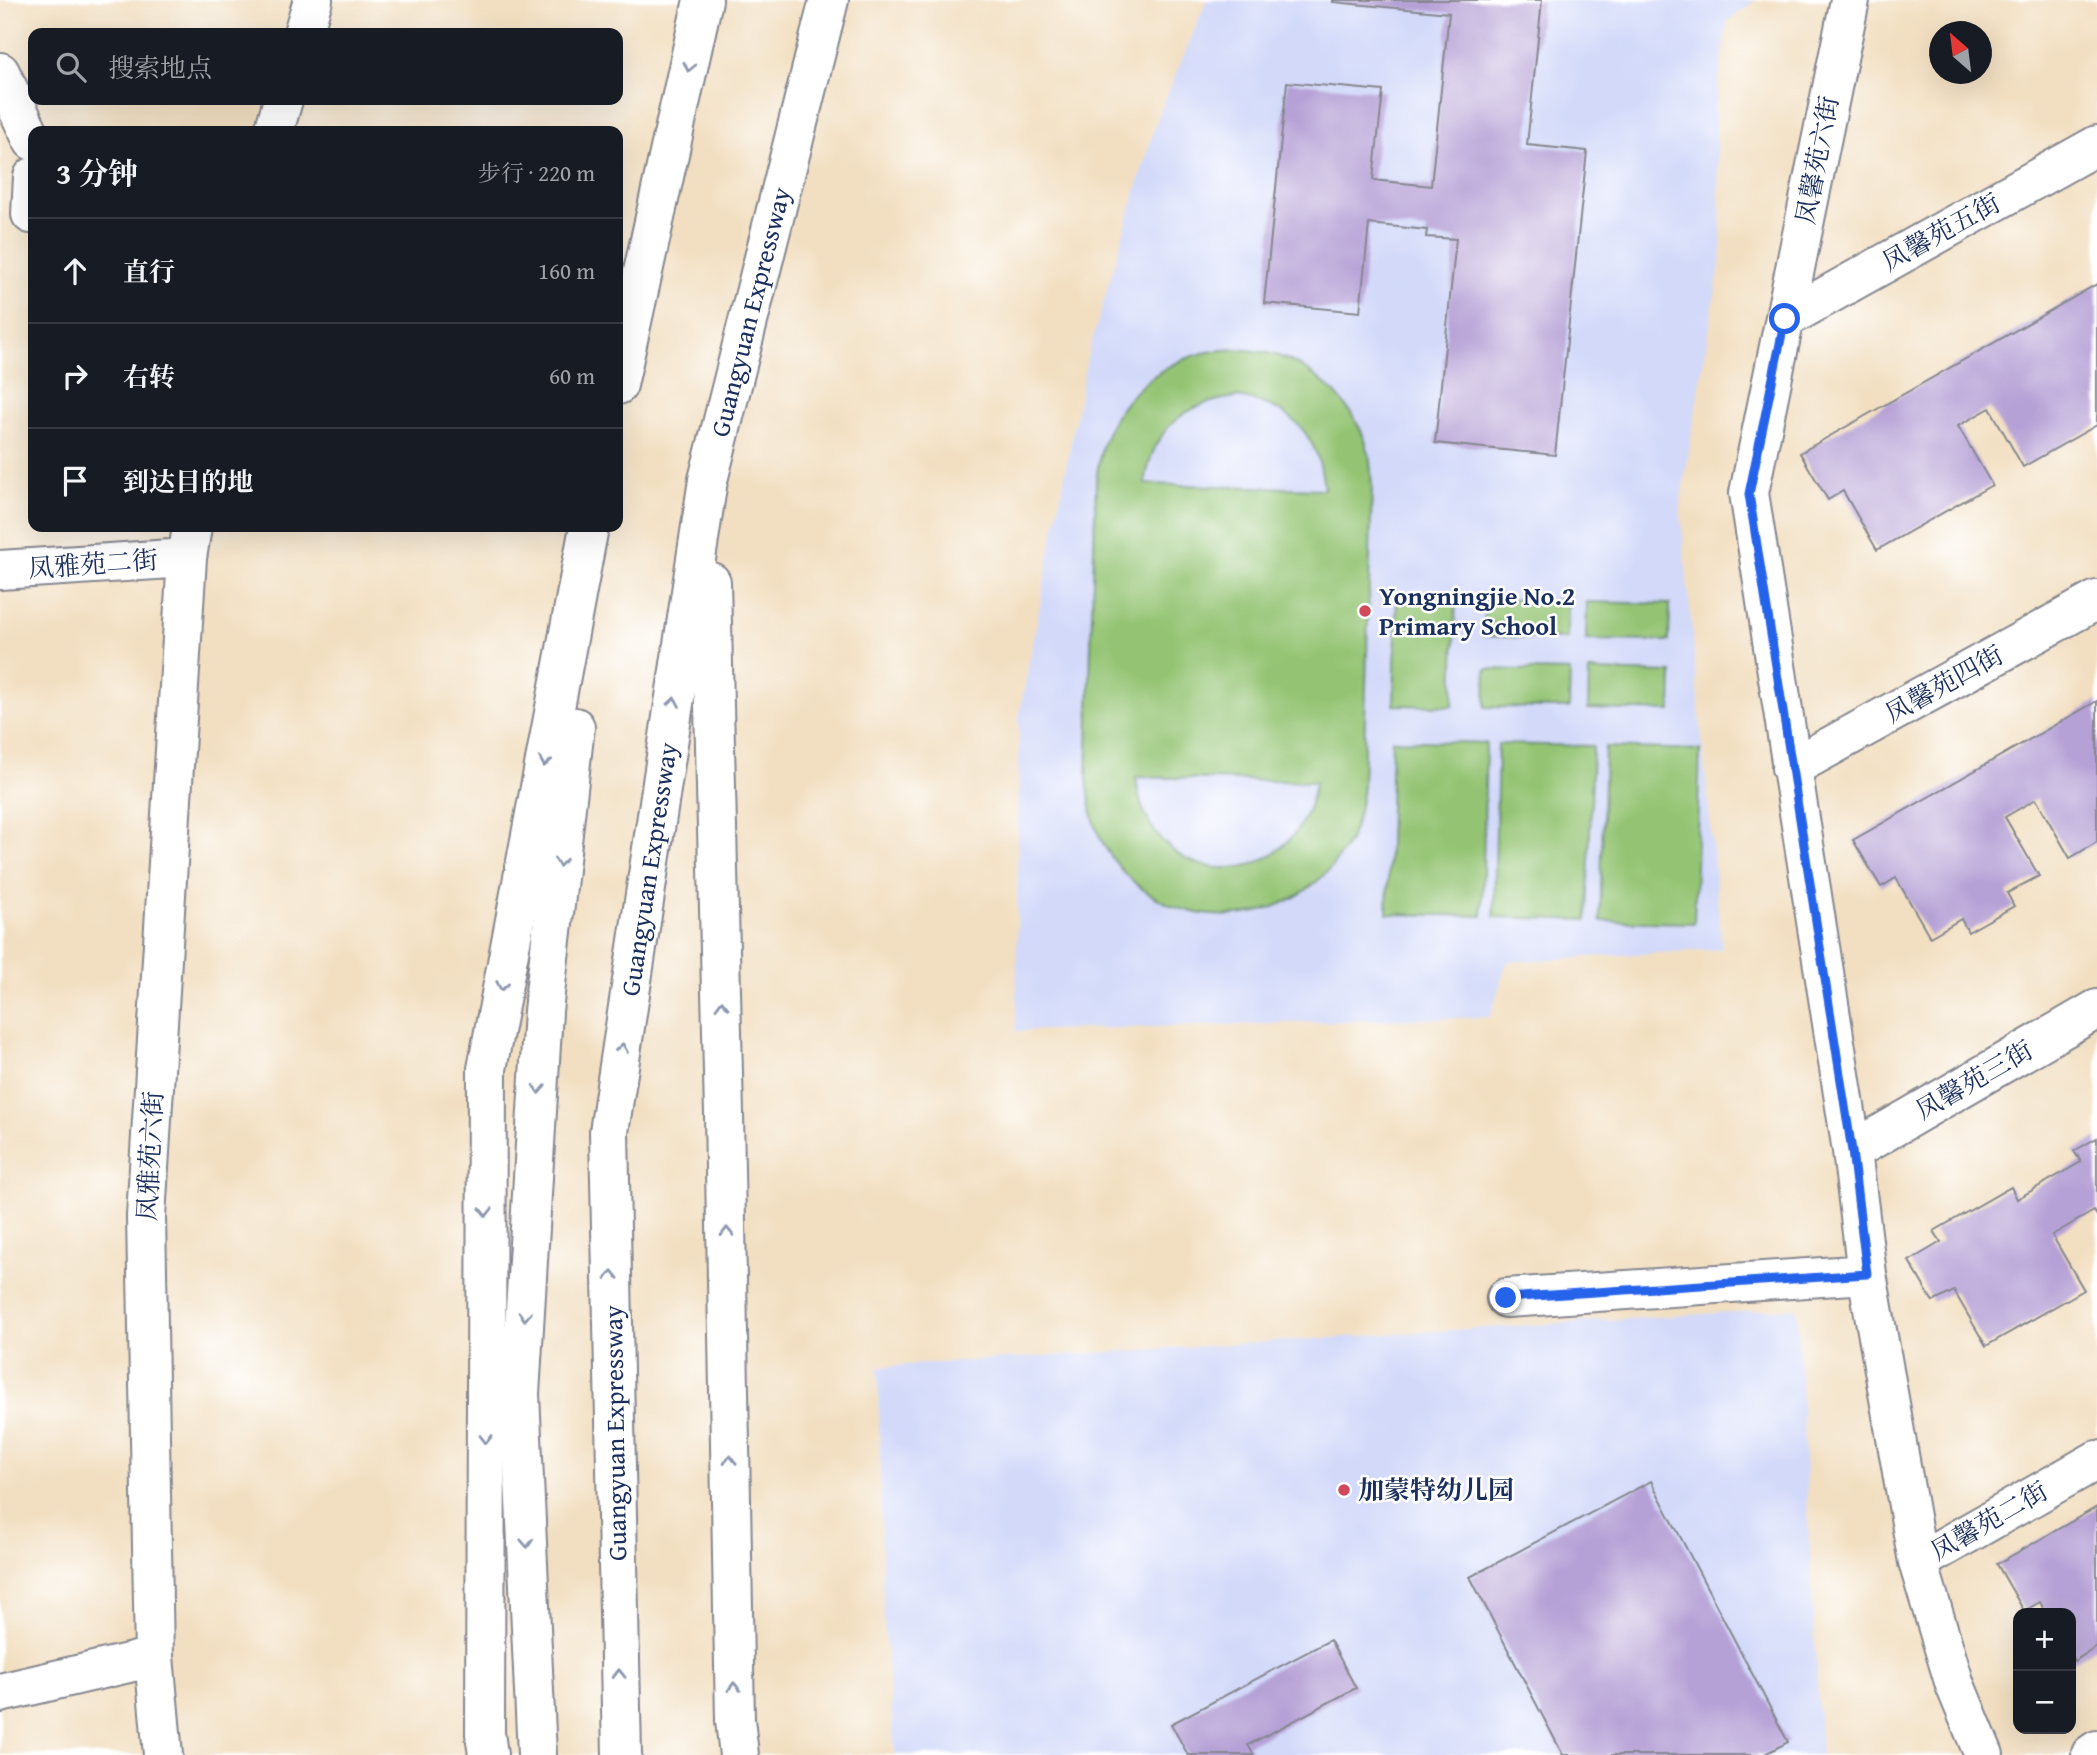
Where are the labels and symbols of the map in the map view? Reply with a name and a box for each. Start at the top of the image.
north arrow [1929,21,1992,84]
one-way arrow [682,61,697,73]
street label: 凤馨苑六街 [1785,92,1848,227]
street label: Guangyuan Expressway [700,183,800,441]
street label: 凤馨苑五街 [1874,183,2007,280]
route start [1769,303,1800,334]
street label: 凤雅苑二街 [27,540,159,587]
place label: Yongningjie No.2 Primary School [1379,576,1575,645]
marker: Yongningjie No.2 Primary School [1357,603,1373,619]
street label: 凤馨苑四街 [1877,635,2010,732]
one-way arrow [667,696,682,708]
street label: Guangyuan Expressway [610,740,687,998]
one-way arrow [538,756,553,768]
one-way arrow [552,857,567,868]
one-way arrow [496,980,511,992]
one-way arrow [714,999,729,1010]
street label: 凤馨苑三街 [1908,1030,2040,1129]
one-way arrow [614,1043,629,1054]
one-way arrow [531,1084,546,1095]
street label: 凤雅苑六街 [127,1090,172,1222]
one-way arrow [478,1207,494,1218]
one-way arrow [719,1226,734,1237]
one-way arrow [604,1269,620,1280]
route end [1490,1282,1521,1313]
street label: Guangyuan Expressway [593,1305,636,1561]
one-way arrow [517,1311,532,1322]
one-way arrow [478,1435,494,1445]
one-way arrow [723,1454,738,1465]
place label: 加蒙特幼儿园 [1358,1470,1514,1509]
street label: 凤馨苑二街 [1923,1471,2055,1570]
marker: 加蒙特幼儿园 [1336,1482,1352,1498]
one-way arrow [519,1538,534,1549]
one-way arrow [611,1668,627,1679]
one-way arrow [727,1681,742,1692]

